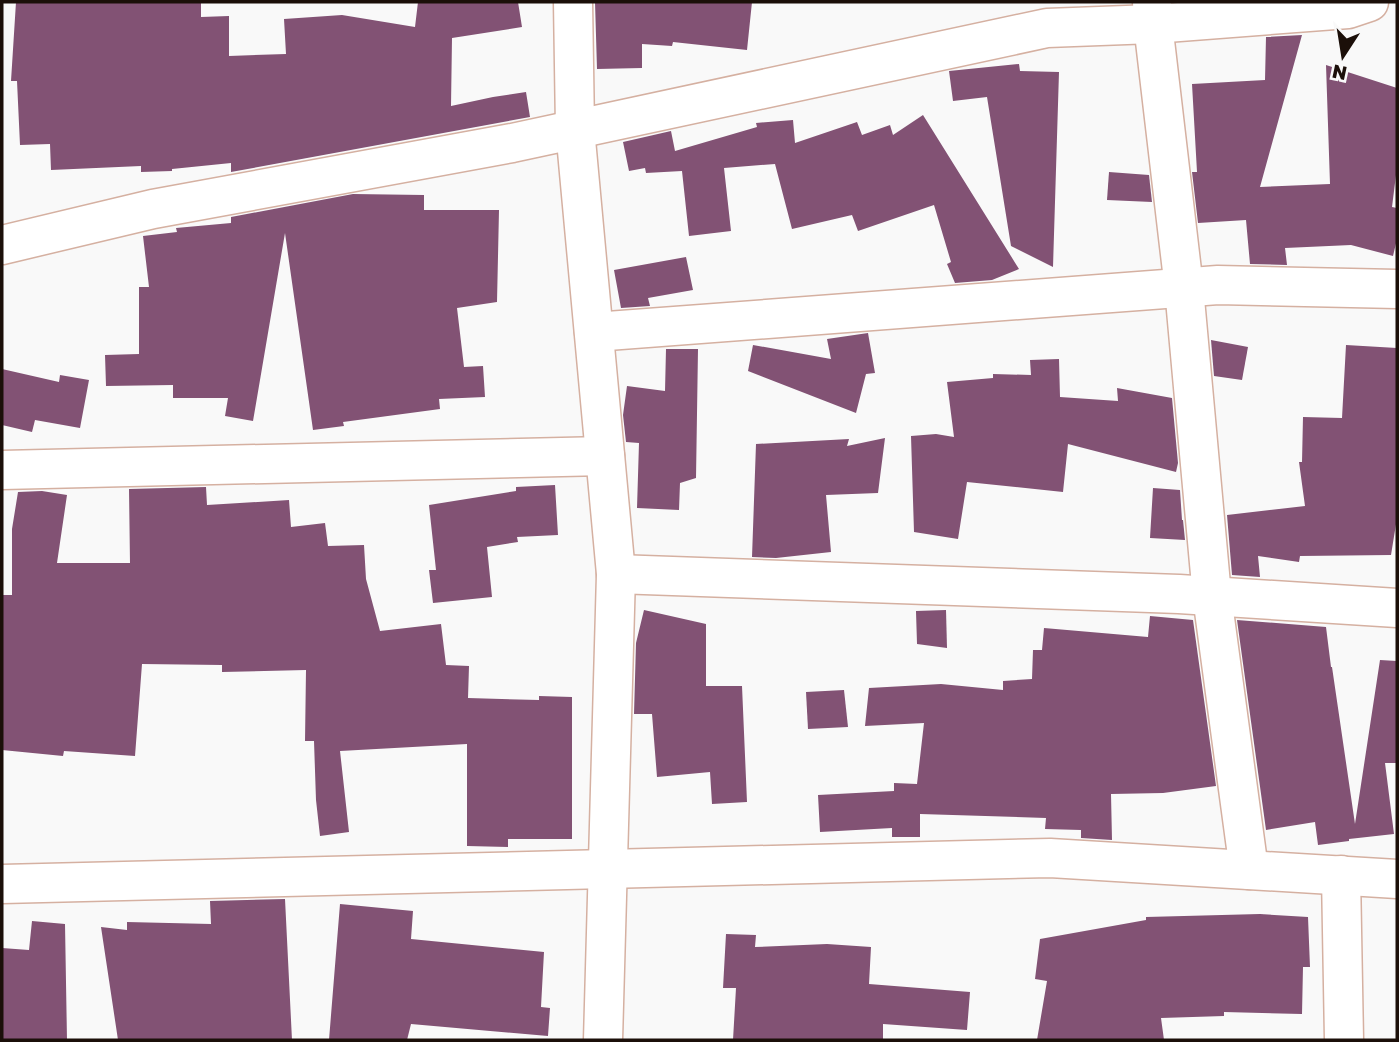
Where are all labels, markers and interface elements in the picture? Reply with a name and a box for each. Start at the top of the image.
north arrow [1308,21,1378,91]
text: N [1330,60,1349,86]

